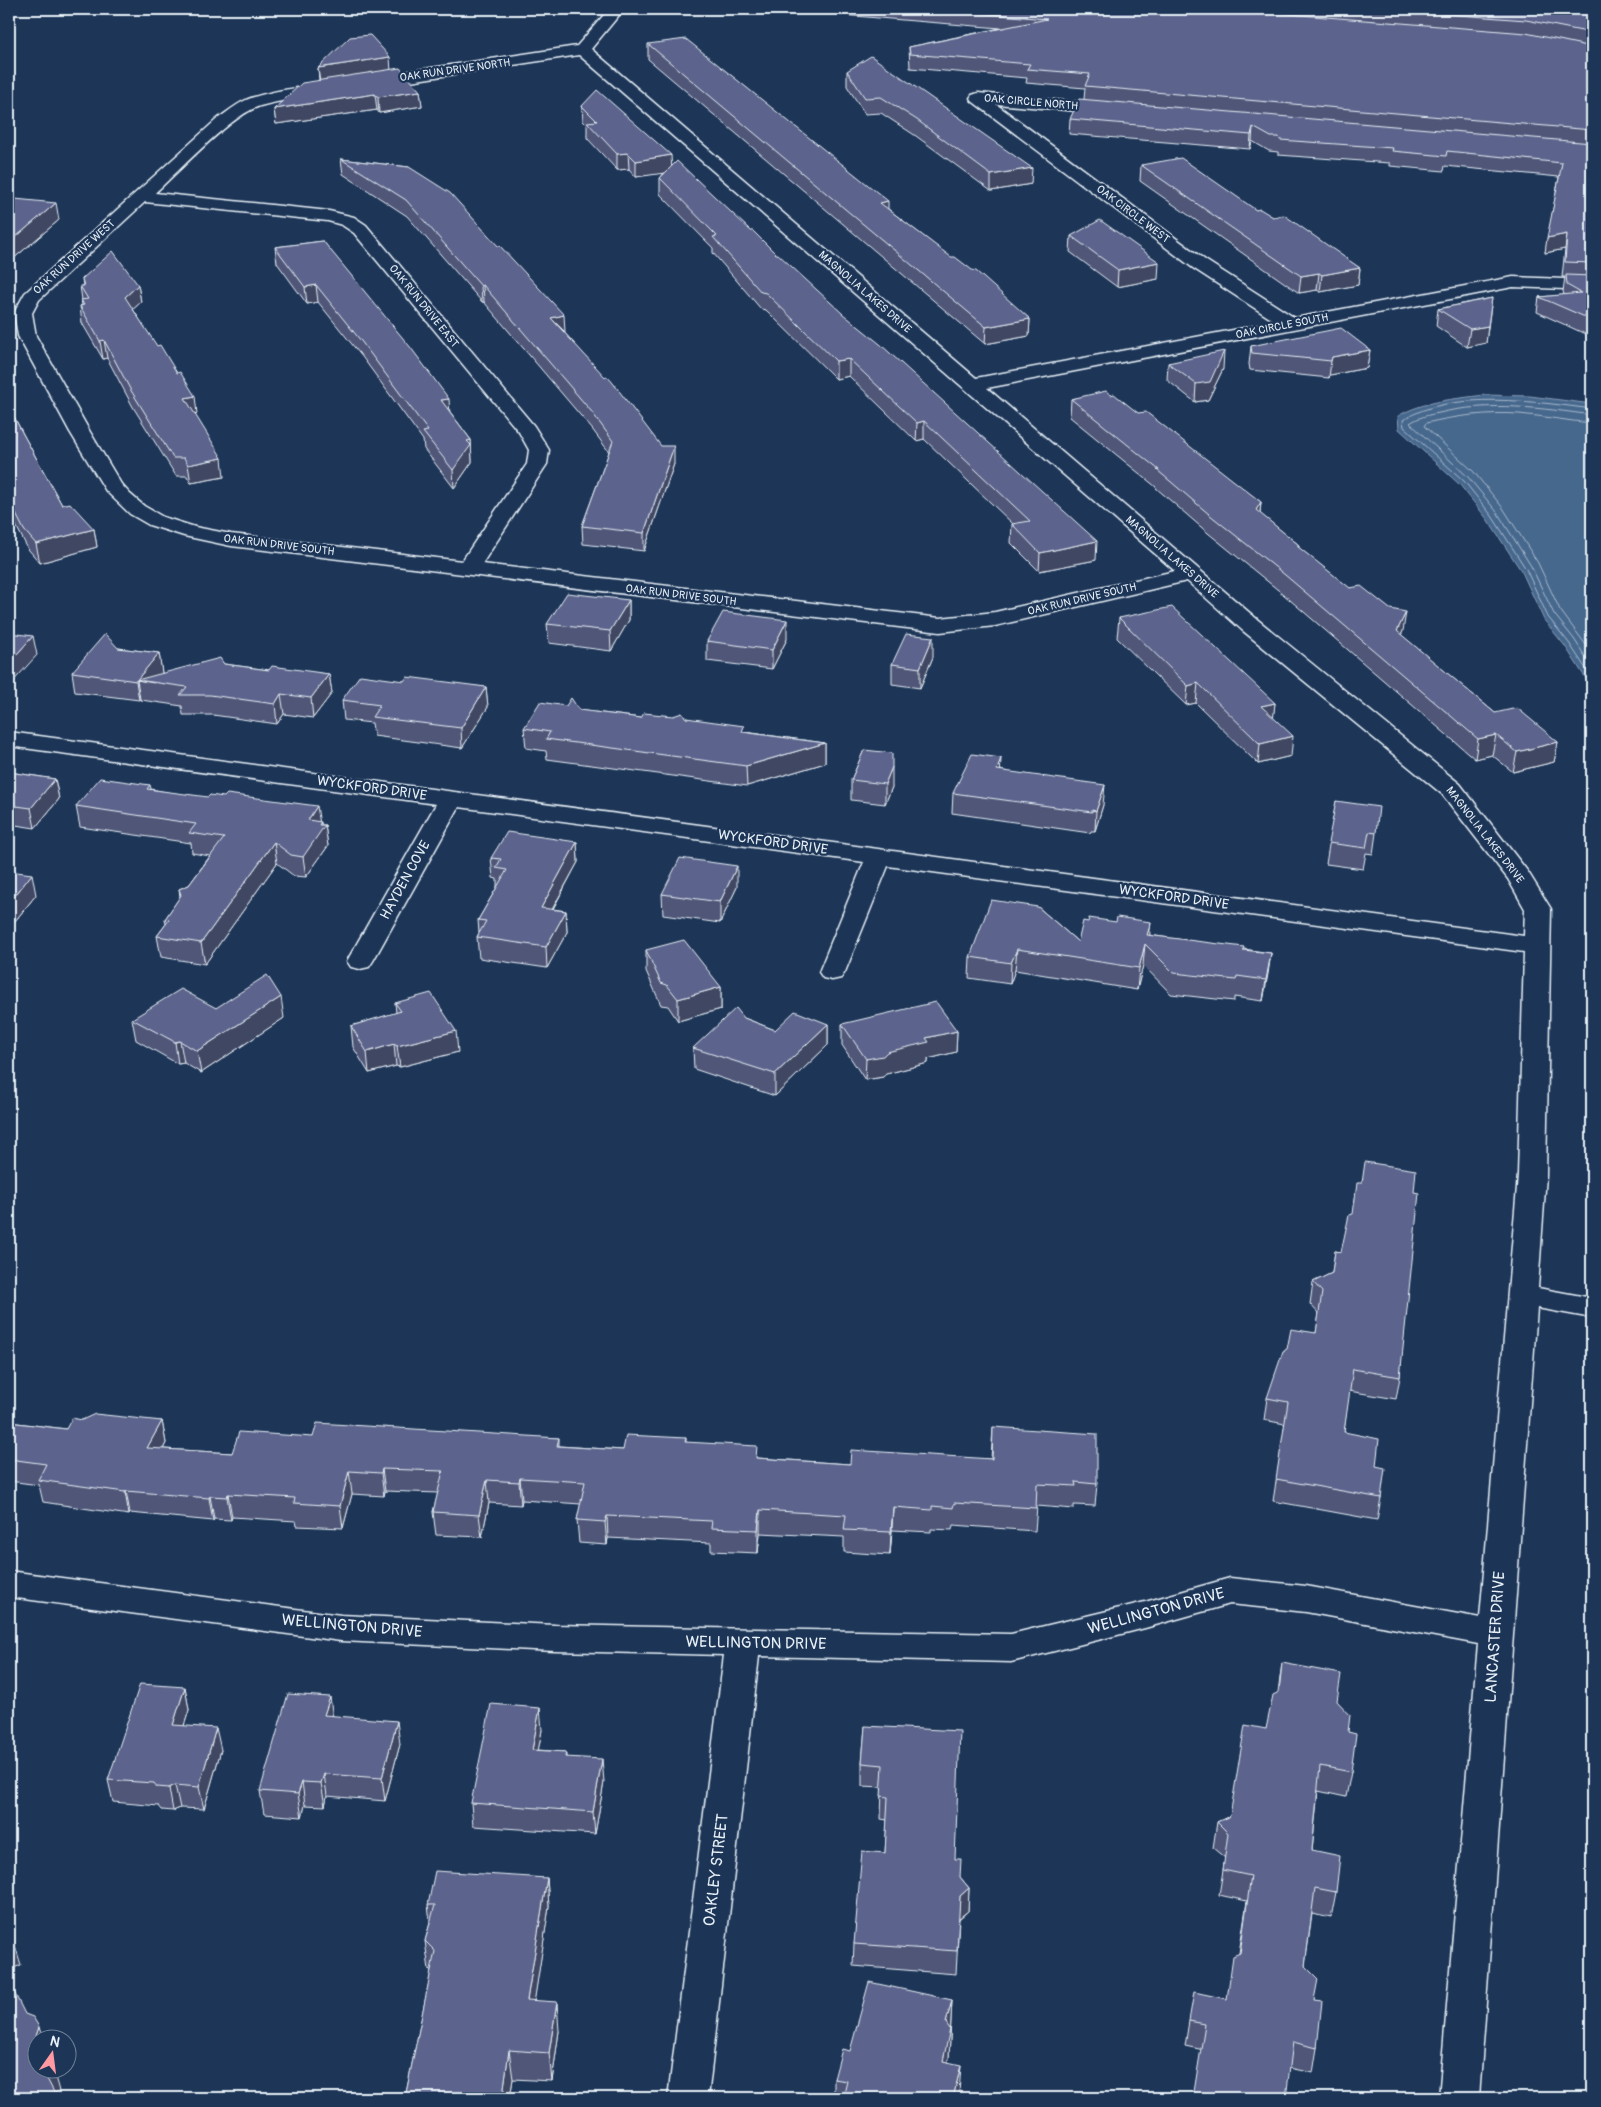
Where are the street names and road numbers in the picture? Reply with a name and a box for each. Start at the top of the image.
street label: OAK RUN DRIVE NORTH [399,56,511,84]
street label: OAK CIRCLE NORTH [983,91,1079,113]
street label: OAK CIRCLE WEST [1094,182,1172,246]
street label: OAK RUN DRIVE WEST [31,217,117,297]
street label: MAGNOLIA LAKES DRIVE [816,248,914,336]
street label: OAK RUN DRIVE EAST [387,262,461,350]
street label: OAK CIRCLE SOUTH [1235,311,1330,341]
street label: MAGNOLIA LAKES DRIVE [1123,513,1221,601]
street label: OAK RUN DRIVE SOUTH [223,532,335,558]
street label: OAK RUN DRIVE SOUTH [1026,580,1138,618]
street label: OAK RUN DRIVE SOUTH [625,582,737,608]
street label: WYCKFORD DRIVE [316,772,428,804]
street label: MAGNOLIA LAKES DRIVE [1443,784,1527,886]
street label: WYCKFORD DRIVE [717,826,829,858]
street label: HAYDEN COVE [376,838,434,922]
street label: WYCKFORD DRIVE [1118,881,1230,913]
street label: LANCASTER DRIVE [1480,1571,1510,1703]
street label: WELLINGTON DRIVE [1085,1583,1227,1639]
street label: WELLINGTON DRIVE [281,1610,423,1642]
street label: WELLINGTON DRIVE [685,1632,827,1654]
street label: OAKLEY STREET [699,1812,733,1927]

